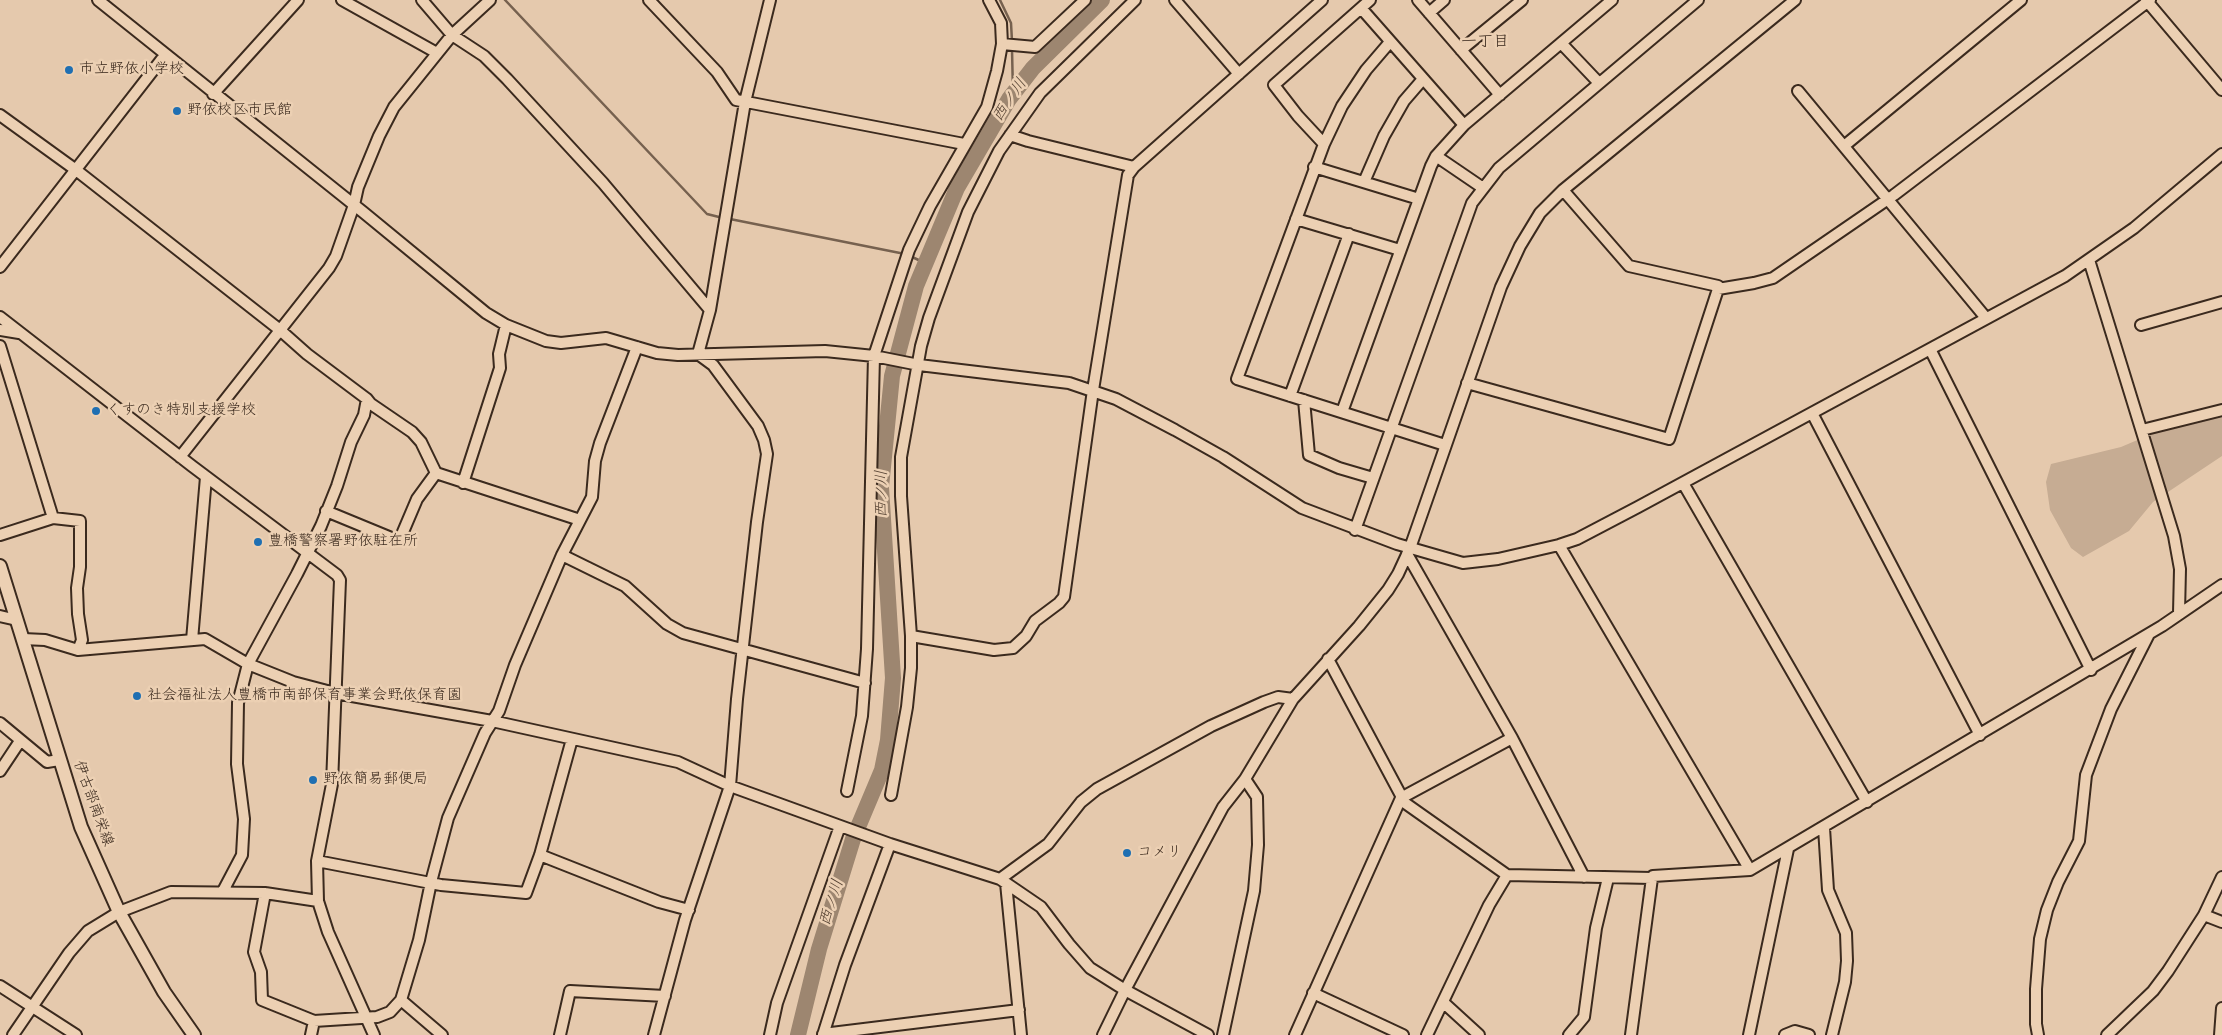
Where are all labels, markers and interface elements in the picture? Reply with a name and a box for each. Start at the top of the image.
district label: 一丁目 [1461,33,1509,53]
place label: 市立野依小学校 [79,61,184,79]
marker: 市立野依小学校 [63,64,75,76]
water label: 西ノ川 [990,76,1032,126]
place label: 野依校区市民館 [187,102,292,120]
marker: 野依校区市民館 [171,105,183,117]
place label: くすのき特別支援学校 [106,402,256,420]
marker: くすのき特別支援学校 [90,405,102,417]
water label: 西ノ川 [873,470,893,518]
place label: 豊橋警察署野依駐在所 [268,533,418,551]
marker: 豊橋警察署野依駐在所 [252,536,264,548]
place label: 社会福祉法人豊橋市南部保育事業会野依保育園 [147,687,462,705]
marker: 社会福祉法人豊橋市南部保育事業会野依保育園 [131,690,143,702]
street label: 伊古部南栄線 [68,759,116,849]
place label: 野依簡易郵便局 [323,771,428,789]
marker: 野依簡易郵便局 [307,774,319,786]
place label: コメリ [1137,844,1182,862]
marker: コメリ [1121,847,1133,859]
water label: 西ノ川 [817,877,849,929]

